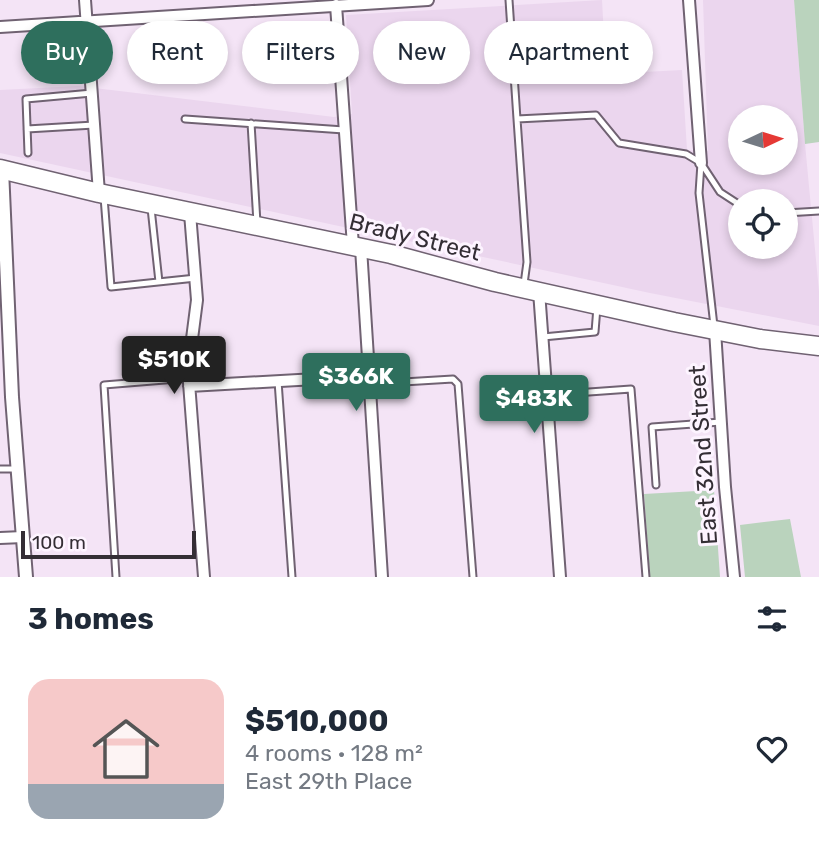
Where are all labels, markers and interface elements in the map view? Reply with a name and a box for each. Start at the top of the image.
chip: Buy [21,21,113,84]
chip: Rent [127,21,228,84]
chip: Filters [242,21,359,84]
chip: New [373,21,470,84]
chip: Apartment [484,21,653,84]
north arrow [728,105,798,175]
map controls [728,105,798,259]
button: locate [728,189,798,259]
street label: Brady Street [346,207,484,267]
pin: $510K [125,336,223,396]
text: $510K [138,345,210,373]
pin: $366K [307,354,405,413]
text: $366K [318,362,394,390]
street label: East 32nd Street [683,364,723,546]
pin: $483K [485,376,583,435]
text: $483K [495,384,573,412]
scale bar [21,528,196,560]
text: 100 m [32,531,86,554]
icon: filters [753,600,791,638]
text: 3 homes [28,601,154,637]
text: $510,000 [245,703,389,739]
icon: home [84,707,168,791]
icon: heart [753,730,791,768]
text: 4 rooms · 128 m² [245,739,423,767]
text: East 29th Place [245,767,412,795]

